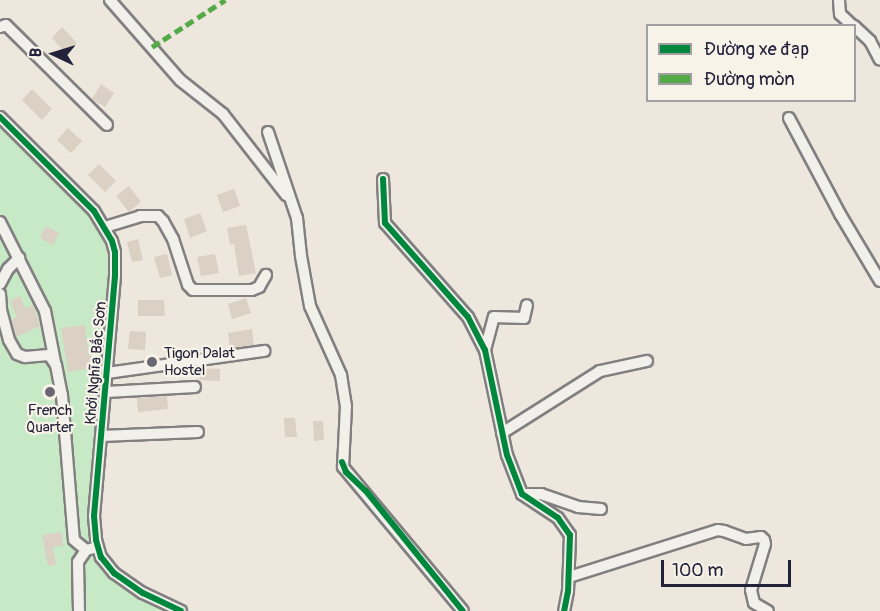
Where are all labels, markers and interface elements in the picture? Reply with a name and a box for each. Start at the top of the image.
north arrow [24,24,84,84]
legend [646,24,856,102]
text: Đường xe đạp [704,38,809,61]
text: B [26,48,46,58]
text: Đường mòn [704,68,795,91]
street label: Khởi Nghĩa Bắc Sơn [82,301,110,425]
place label: Tigon Dalat Hostel [164,344,235,379]
marker: Tigon Dalat Hostel [145,355,159,369]
marker: French Quarter [43,385,57,399]
place label: French Quarter [26,401,74,436]
scale bar [664,548,794,586]
text: 100 m [672,559,724,582]

